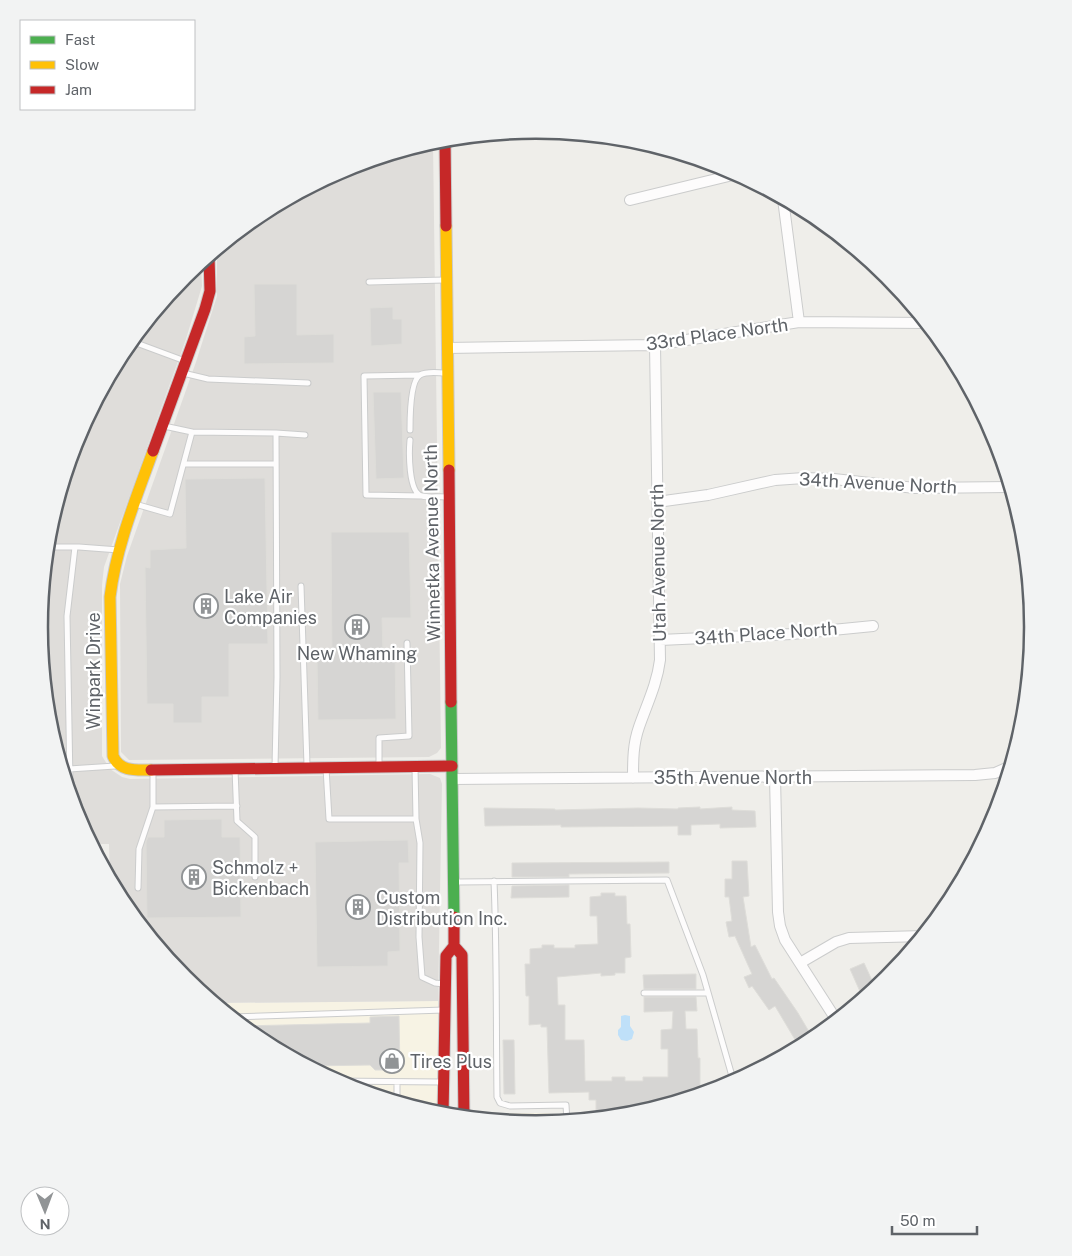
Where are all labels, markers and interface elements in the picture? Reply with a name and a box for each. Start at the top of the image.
legend [20,20,195,110]
text: Fast [65,31,95,48]
text: Slow [65,56,100,73]
text: Jam [65,81,92,98]
street label: 33rd Place North [645,314,789,354]
street label: Winnetka Avenue North [420,444,444,642]
street label: 34th Avenue North [798,468,958,498]
street label: Utah Avenue North [646,484,670,642]
place label: Lake Air Companies [224,586,317,628]
building icon: Lake Air Companies [193,593,219,619]
street label: Winpark Drive [83,612,104,730]
building icon: New Whaming [344,614,370,640]
street label: 34th Place North [694,618,838,648]
place label: New Whaming [297,643,417,664]
street label: 35th Avenue North [654,767,812,788]
place label: Schmolz + Bickenbach [212,857,309,899]
building icon: Schmolz + Bickenbach [181,864,207,890]
place label: Custom Distribution Inc. [376,887,507,929]
building icon: Custom Distribution Inc. [345,894,371,920]
shop icon: Tires Plus [379,1048,405,1074]
place label: Tires Plus [410,1051,492,1072]
north arrow [20,1186,70,1236]
scale bar [892,1204,977,1236]
text: 50 m [900,1212,935,1229]
text: N [40,1216,51,1232]

